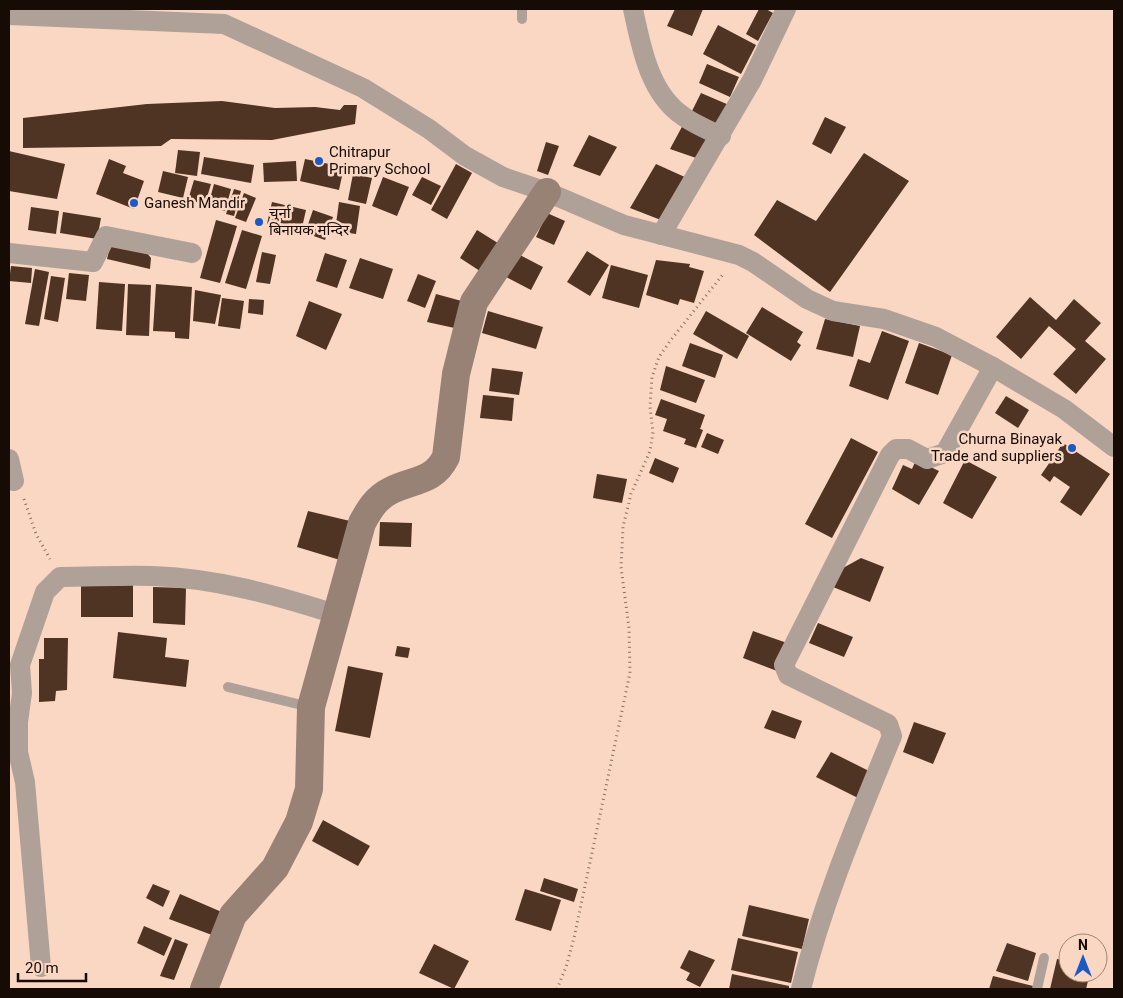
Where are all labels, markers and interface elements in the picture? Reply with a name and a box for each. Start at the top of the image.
place label: Chitrapur Primary School [329,143,430,178]
marker: Chitrapur Primary School [313,155,325,167]
place label: Ganesh Mandir [144,194,245,212]
marker: Ganesh Mandir [128,197,140,209]
place label: चुर्ना बिनायक मन्दिर [269,204,350,239]
marker: चुर्ना बिनायक मन्दिर [253,216,265,228]
place label: Churna Binayak Trade and suppliers [931,430,1062,465]
marker: Churna Binayak Trade and suppliers [1066,442,1078,454]
north arrow [1058,933,1108,983]
text: N [1078,937,1088,953]
scale bar [18,950,85,982]
text: 20 m [25,959,59,977]

